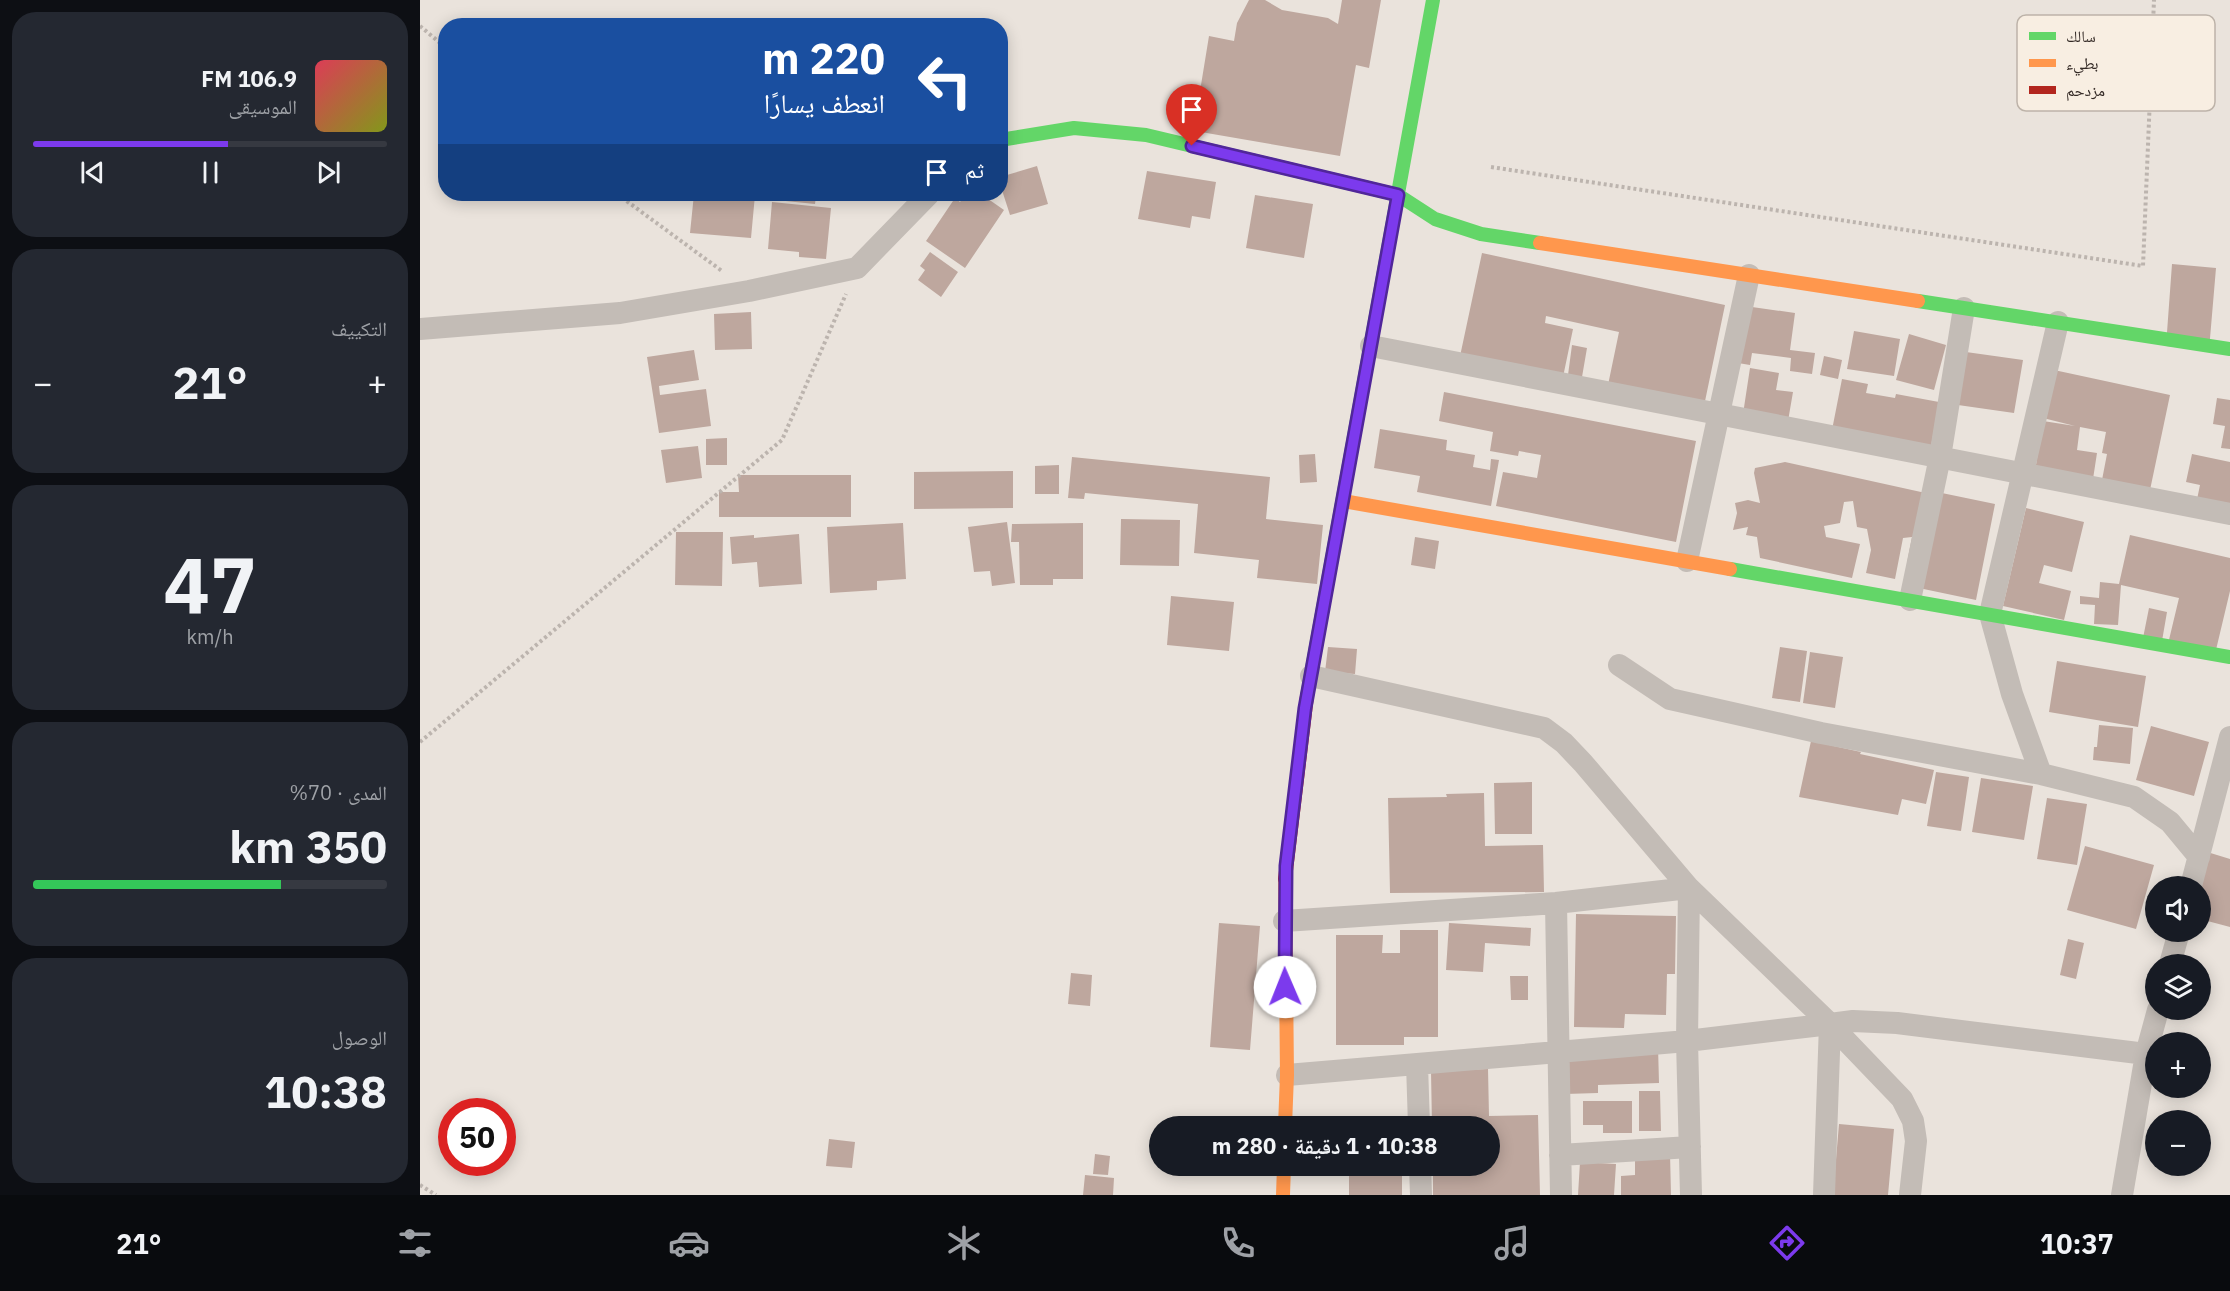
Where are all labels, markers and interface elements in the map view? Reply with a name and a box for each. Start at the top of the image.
legend [2017,15,2215,111]
text: سالك [2066,26,2096,46]
text: 220 m [762,31,885,86]
icon: left [906,42,984,120]
text: بطيء [2066,53,2098,76]
text: 106.9 FM [201,64,297,93]
text: مزدحم [2066,80,2105,101]
pin [1166,84,1217,146]
text: انعطف يسارًا [764,85,885,120]
text: الموسيقى [229,93,297,120]
icon: arrive [1175,93,1208,126]
text: ثم [965,155,984,184]
icon: previous [76,156,109,189]
icon: pause [194,156,227,189]
icon: next [312,156,345,189]
icon: arrive [920,156,953,189]
text: التكييف [331,315,387,342]
text: 21° [172,353,248,411]
text: − [33,361,53,404]
text: + [367,361,387,404]
text: 47 [163,533,257,634]
text: km/h [186,623,234,650]
text: المدى · 70% [289,779,387,806]
text: 350 km [229,817,387,875]
map controls [2145,876,2211,1176]
button: sound [2145,876,2211,942]
button: layers [2145,954,2211,1020]
position arrow [1253,955,1317,1019]
text: الوصول [332,1024,387,1051]
button: + [2145,1032,2211,1098]
text: 10:38 [264,1062,387,1120]
speed limit sign: 50 [438,1098,516,1176]
button: − [2145,1110,2211,1176]
text: 10:38 · 1 دقيقة · 280 m [1212,1131,1437,1160]
icon: filters [394,1222,436,1264]
icon: car [668,1222,710,1264]
icon: climate [943,1222,985,1264]
icon: phone [1217,1222,1259,1264]
icon: music [1491,1222,1533,1264]
icon: directions [1766,1222,1808,1264]
text: 21° [116,1226,161,1261]
text: 10:37 [2040,1226,2114,1261]

